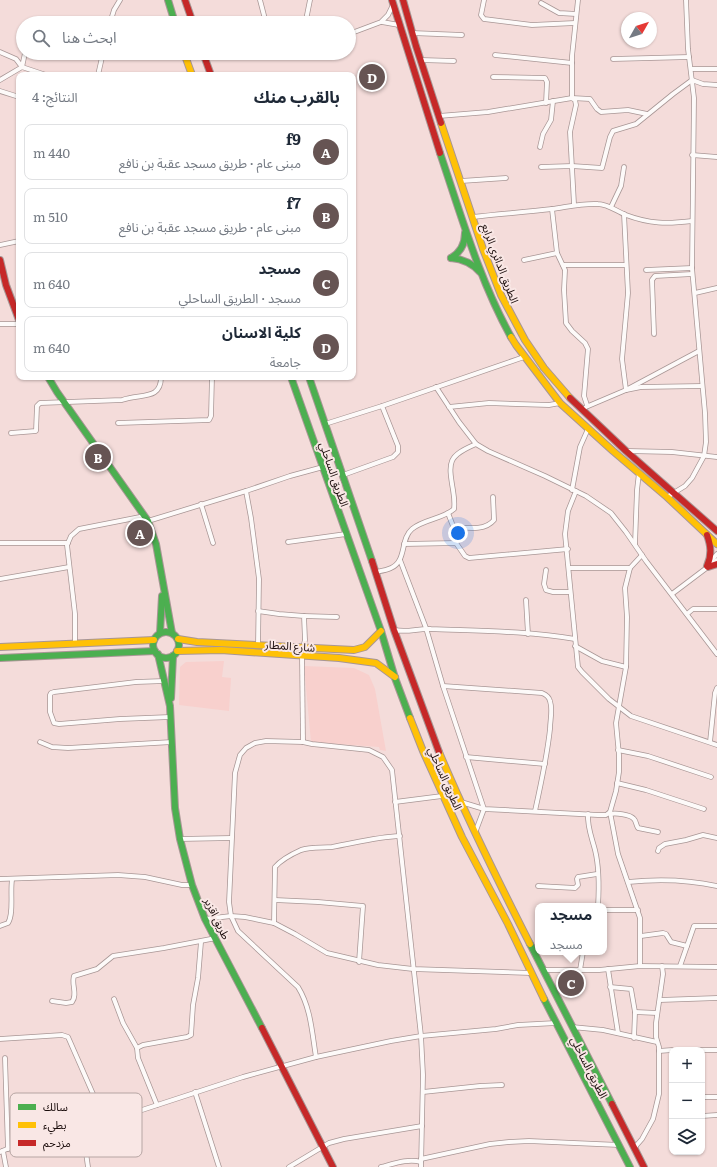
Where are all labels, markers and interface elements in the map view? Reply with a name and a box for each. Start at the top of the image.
north arrow [621,12,657,48]
search box [16,16,356,60]
text: ابحث هنا [62,25,117,48]
icon: search [30,27,52,49]
pin: D [359,62,385,92]
text: بالقرب منك [254,83,340,108]
text: النتائج: 4 [32,87,78,106]
text: f9 [286,127,301,150]
text: 440 m [33,143,70,162]
text: A [321,143,331,162]
text: مبنى عام · طريق مسجد عقبة بن نافع [119,153,301,172]
text: f7 [286,191,301,214]
text: 510 m [33,207,68,226]
text: B [322,207,331,226]
text: مبنى عام · طريق مسجد عقبة بن نافع [119,217,301,236]
street label: الطريق الدائري الرابع [476,221,524,306]
text: مسجد [259,256,301,279]
text: 640 m [33,274,70,293]
text: C [321,274,331,293]
text: مسجد · الطريق الساحلي [179,288,301,307]
text: كلية الاسنان [222,320,301,343]
text: 640 m [33,338,70,357]
text: D [321,338,331,357]
text: جامعة [270,352,301,371]
street label: الطريق الساحلي [314,439,354,509]
pin: B [85,442,111,472]
pin: A [127,518,153,548]
your location [448,523,468,543]
street label: شارع المطار [263,635,316,656]
street label: الطريق الساحلي [423,744,467,813]
street label: طريق اقزير [200,893,235,942]
text: مسجد [550,902,592,925]
popup [535,903,607,955]
text: مسجد [550,934,583,953]
pin: C [558,968,584,998]
street label: الطريق الساحلي [565,1033,612,1102]
map controls [669,1047,705,1155]
button: + [669,1047,705,1083]
button: − [669,1083,705,1119]
legend [10,1093,142,1157]
text: سالك [43,1098,68,1114]
text: بطيء [43,1116,66,1135]
button: layers [669,1119,705,1155]
text: مزدحم [43,1134,71,1152]

